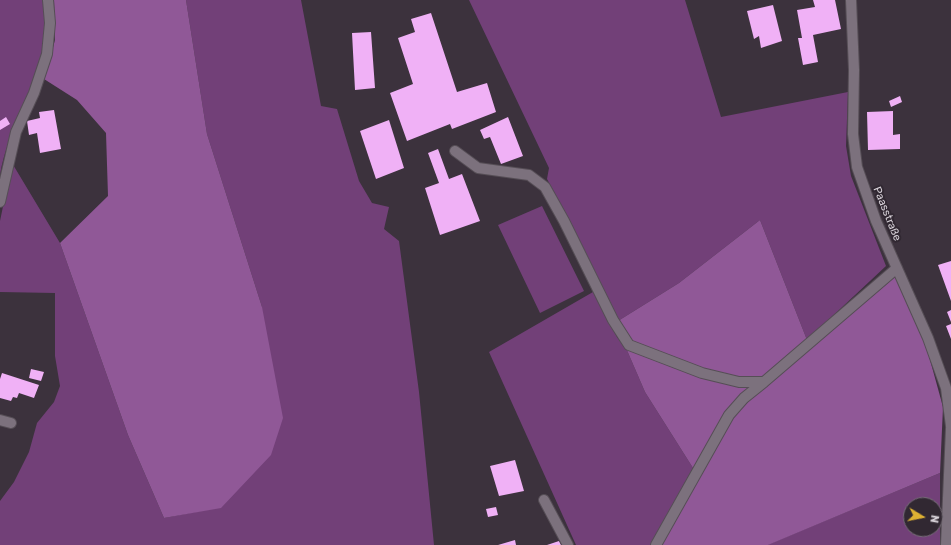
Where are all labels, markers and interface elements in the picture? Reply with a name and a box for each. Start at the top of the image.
street label: Paasstraße [870,185,904,243]
north arrow [903,497,943,537]
text: N [927,514,941,524]

